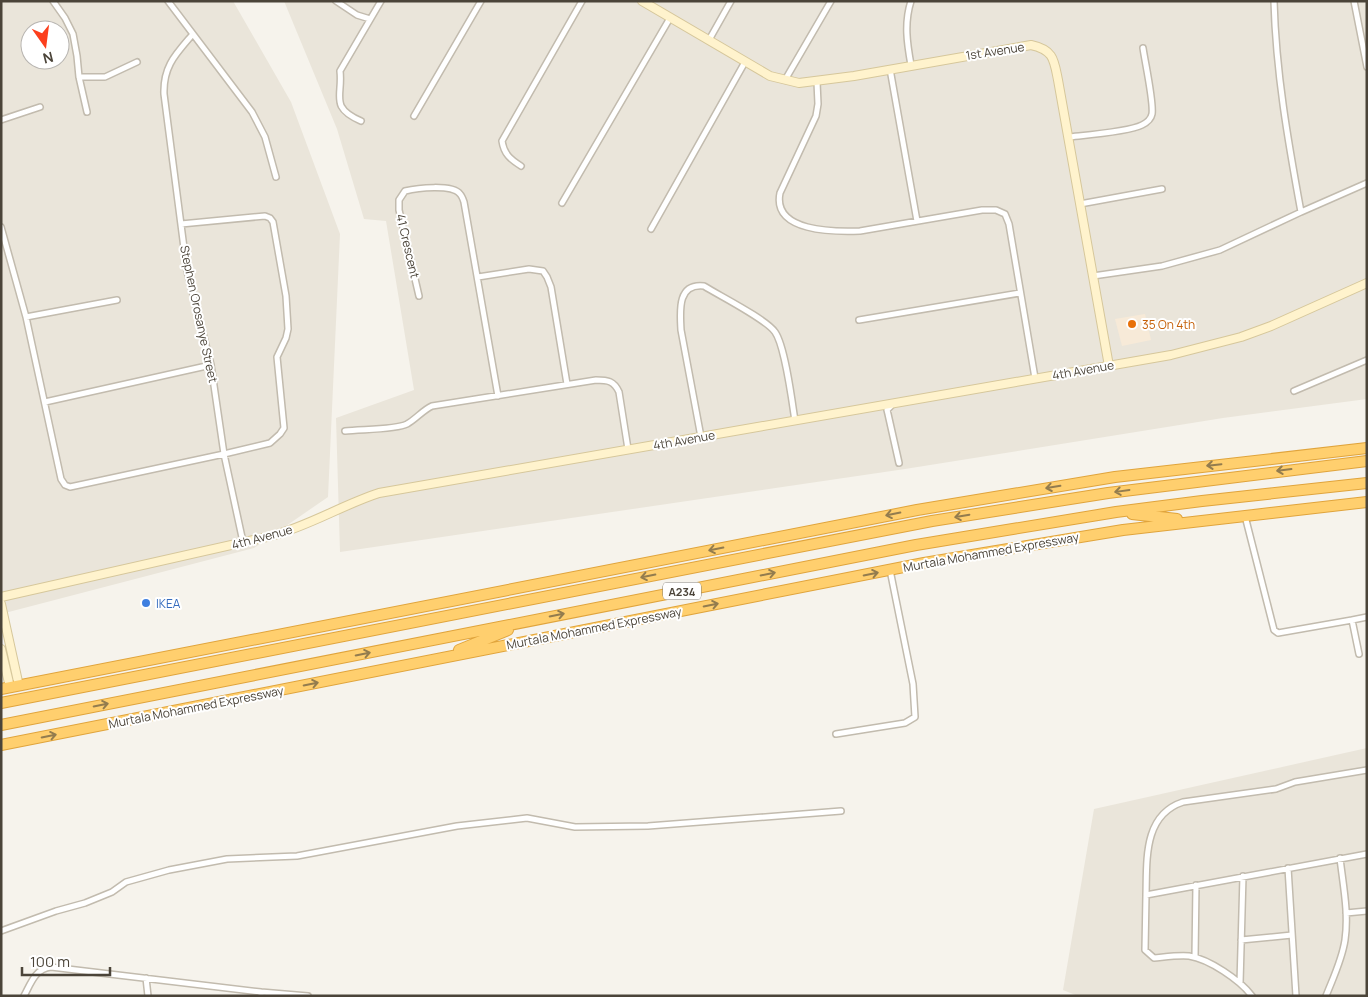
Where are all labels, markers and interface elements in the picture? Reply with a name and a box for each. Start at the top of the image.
north arrow [20,20,70,70]
street label: 1st Avenue [964,38,1026,64]
text: N [41,48,55,69]
street label: 41 Crescent [392,212,424,280]
street label: Stephen Orosanye Street [176,244,222,384]
place label: 35 On 4th [1142,316,1195,333]
marker: 35 On 4th [1126,318,1138,330]
street label: 4th Avenue [1051,356,1115,384]
street label: 4th Avenue [652,426,716,454]
one-way arrow [1206,460,1222,470]
one-way arrow [1276,466,1292,476]
one-way arrow [1045,482,1061,492]
one-way arrow [1115,486,1131,496]
one-way arrow [885,510,901,520]
one-way arrow [954,512,970,522]
street label: 4th Avenue [230,521,294,553]
street label: Murtala Mohammed Expressway [902,528,1081,576]
one-way arrow [709,544,725,554]
one-way arrow [759,568,775,578]
one-way arrow [862,569,878,578]
one-way arrow [640,572,656,582]
road number: A234 [663,582,701,600]
place label: IKEA [156,595,181,612]
marker: IKEA [140,597,152,609]
one-way arrow [703,600,719,609]
street label: Murtala Mohammed Expressway [505,603,684,653]
one-way arrow [548,610,564,619]
one-way arrow [355,648,371,658]
one-way arrow [303,679,319,688]
street label: Murtala Mohammed Expressway [107,682,286,732]
one-way arrow [92,700,108,710]
one-way arrow [41,731,57,740]
scale bar [22,944,110,976]
text: 100 m [30,951,70,972]

